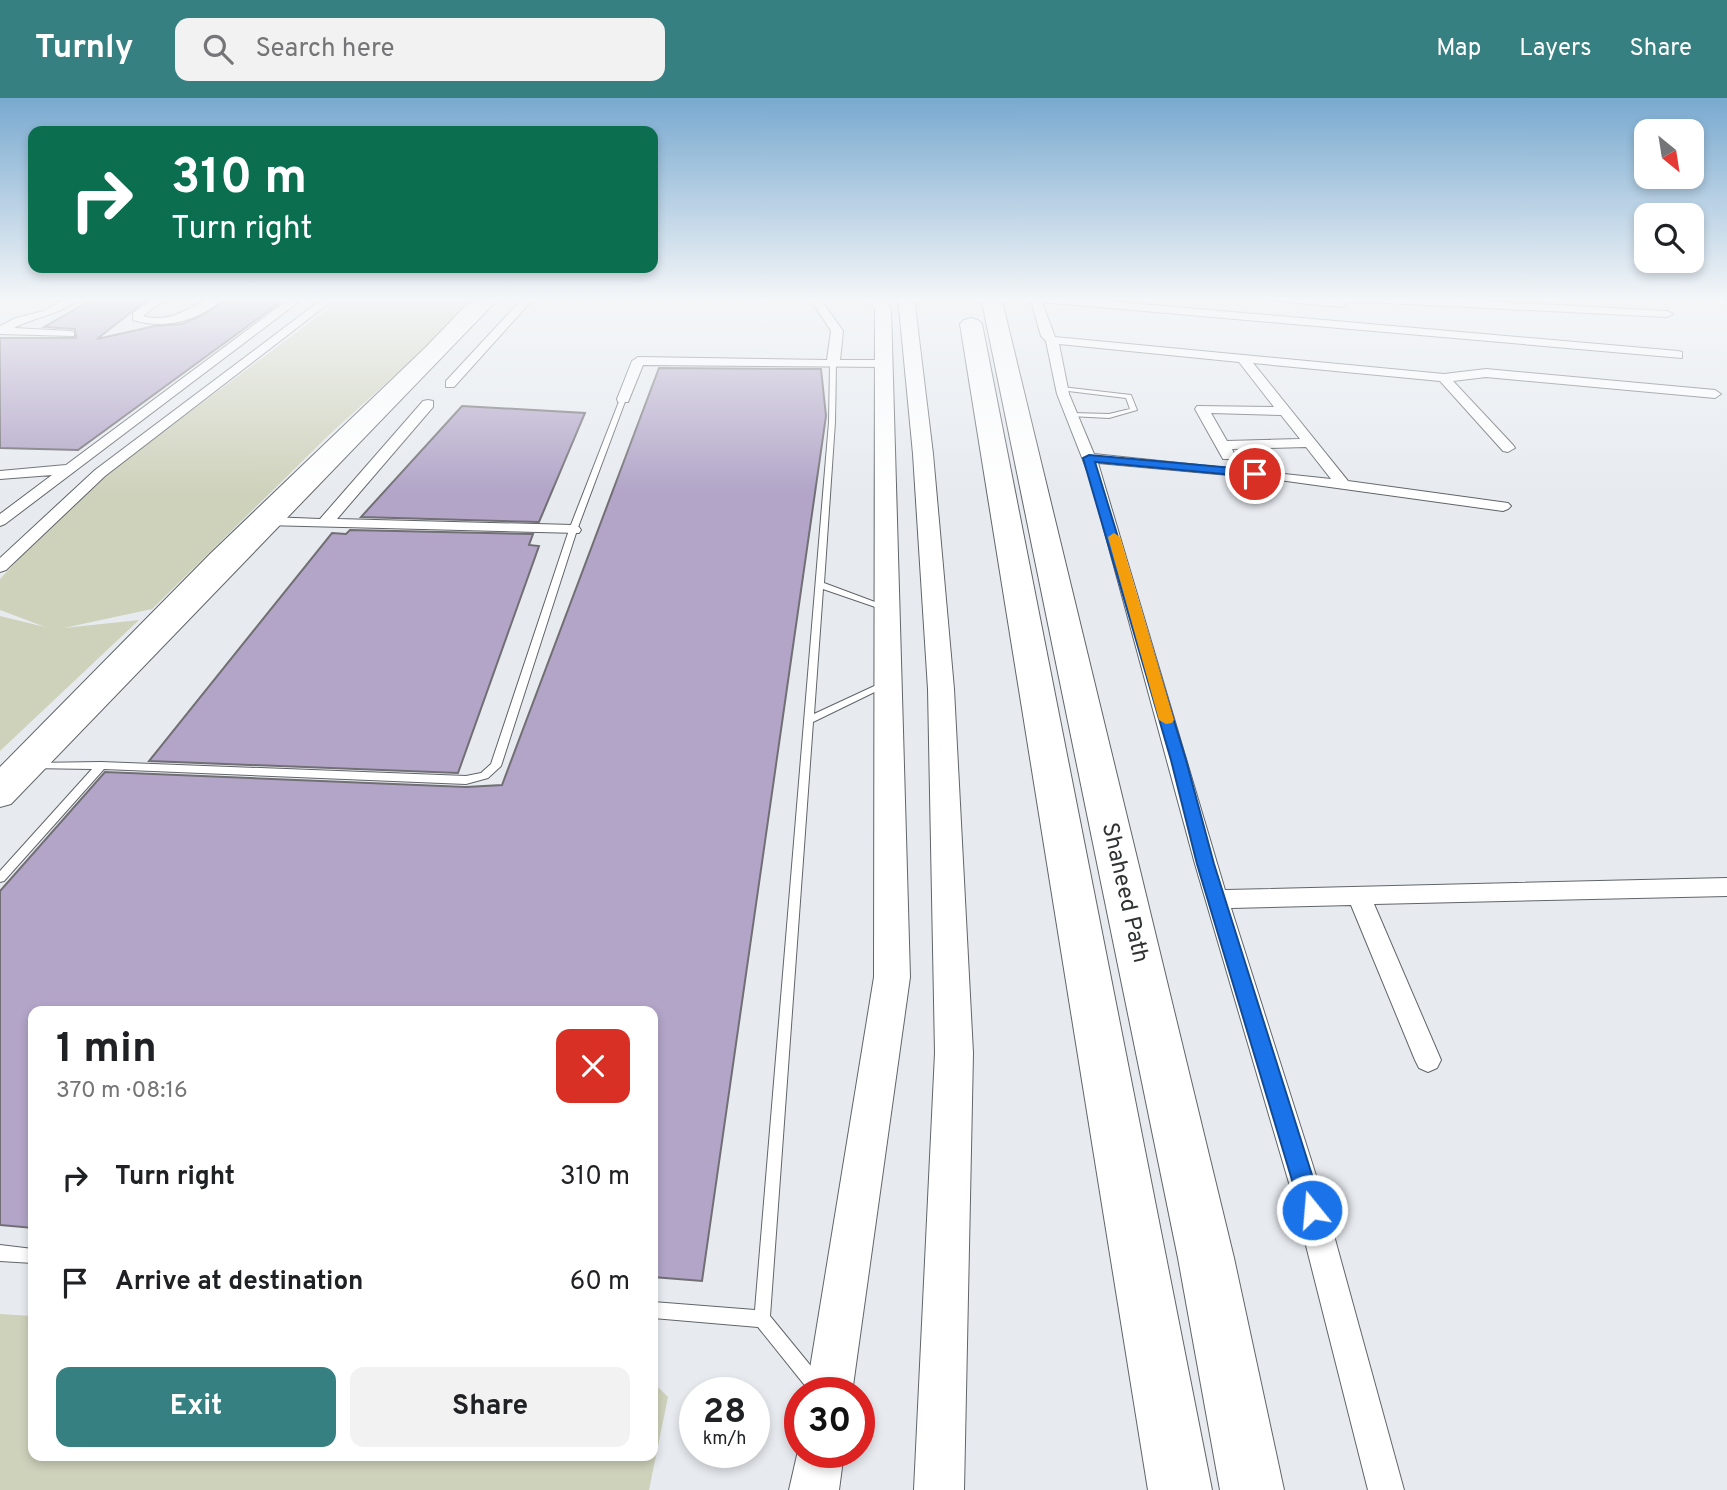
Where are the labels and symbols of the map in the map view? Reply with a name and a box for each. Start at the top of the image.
north arrow [1634,119,1704,189]
pin [1225,444,1285,504]
street label: Shaheed Path [1094,820,1154,966]
position arrow [1275,1173,1349,1247]
speed limit sign: 30 [784,1377,875,1468]

